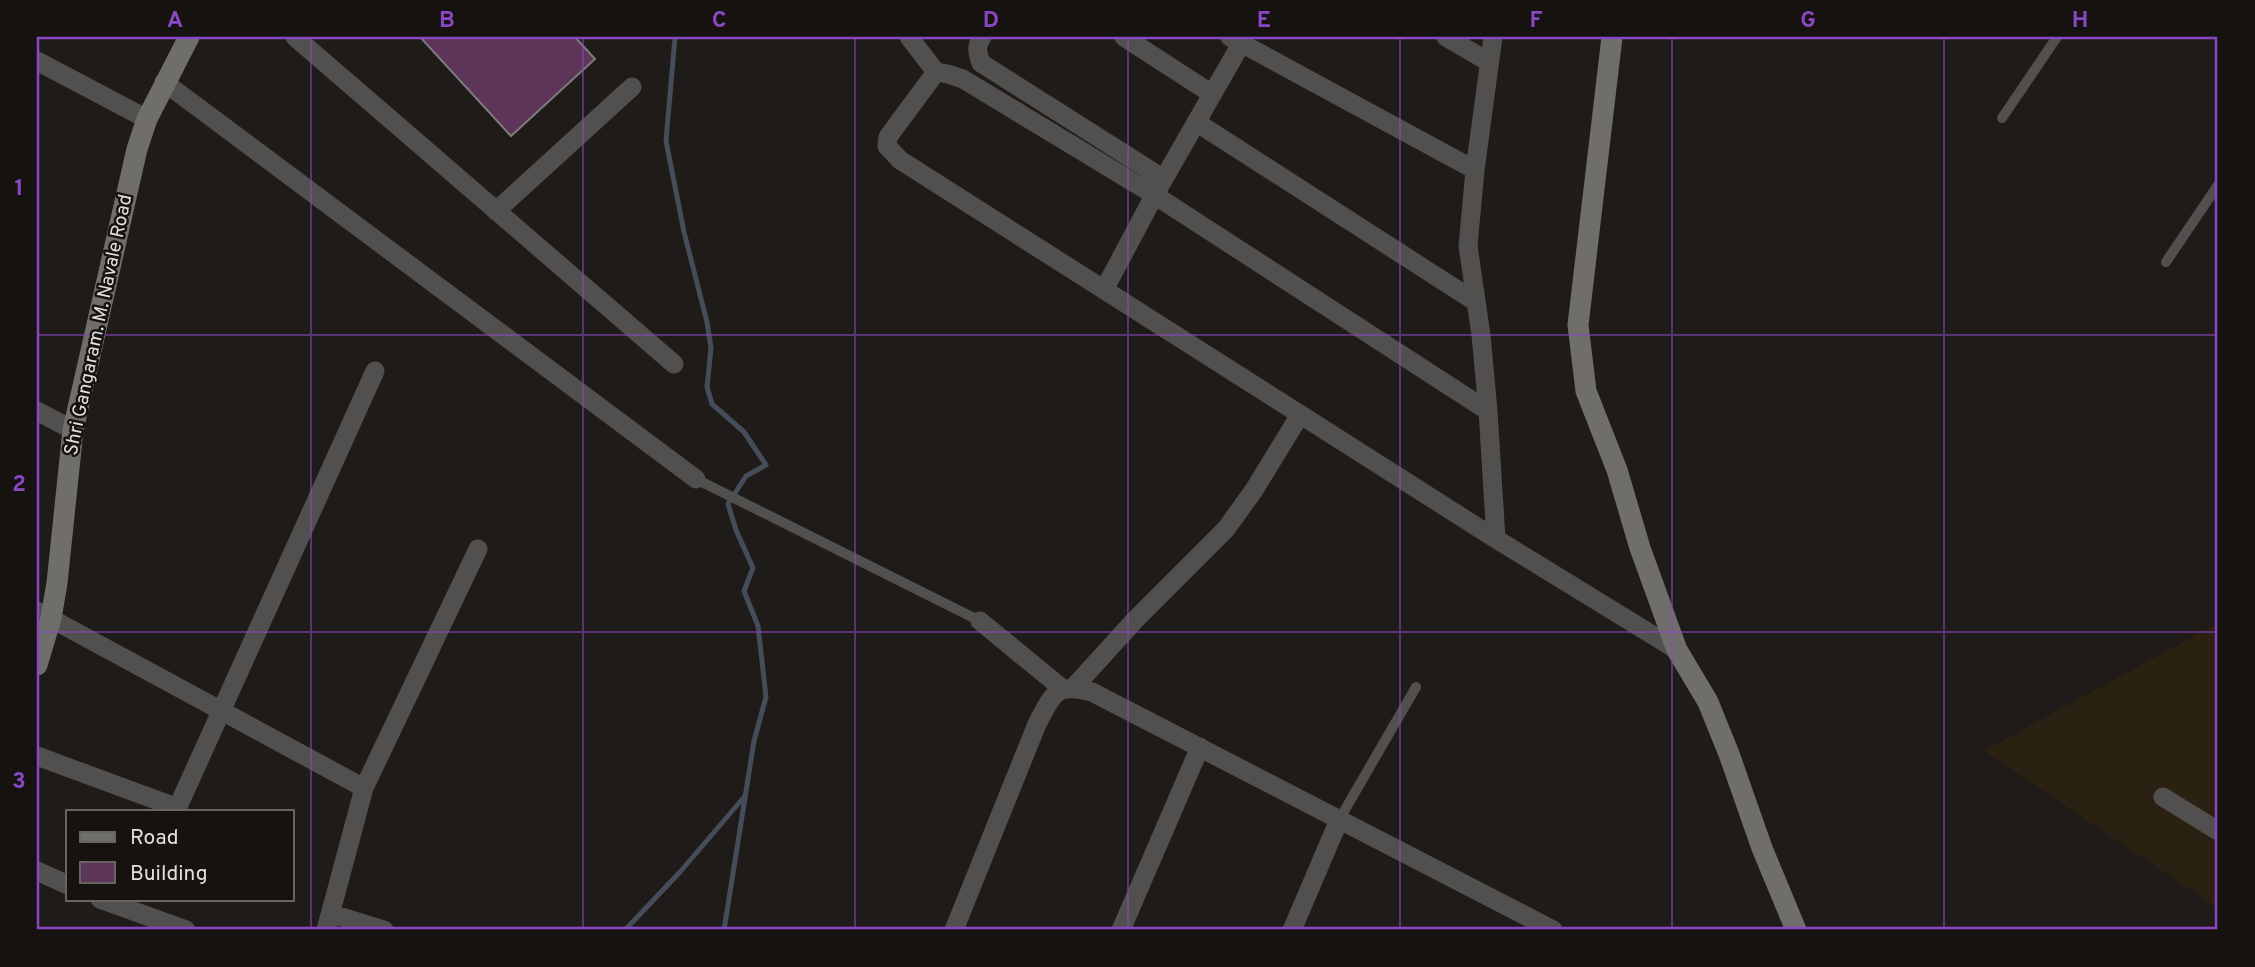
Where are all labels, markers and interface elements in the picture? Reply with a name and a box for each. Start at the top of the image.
text: A [167,7,183,36]
text: B [439,7,455,36]
text: C [712,7,726,36]
text: D [983,7,999,36]
text: E [1257,7,1271,36]
text: F [1529,7,1543,36]
text: G [1800,7,1816,36]
text: H [2072,7,2088,36]
text: 1 [14,175,24,204]
street label: Shri Gangaram. M. Navale Road [60,192,138,458]
text: 2 [12,471,26,500]
text: 3 [12,768,26,797]
legend [66,810,294,900]
text: Road [130,825,179,852]
text: Building [130,861,208,888]

